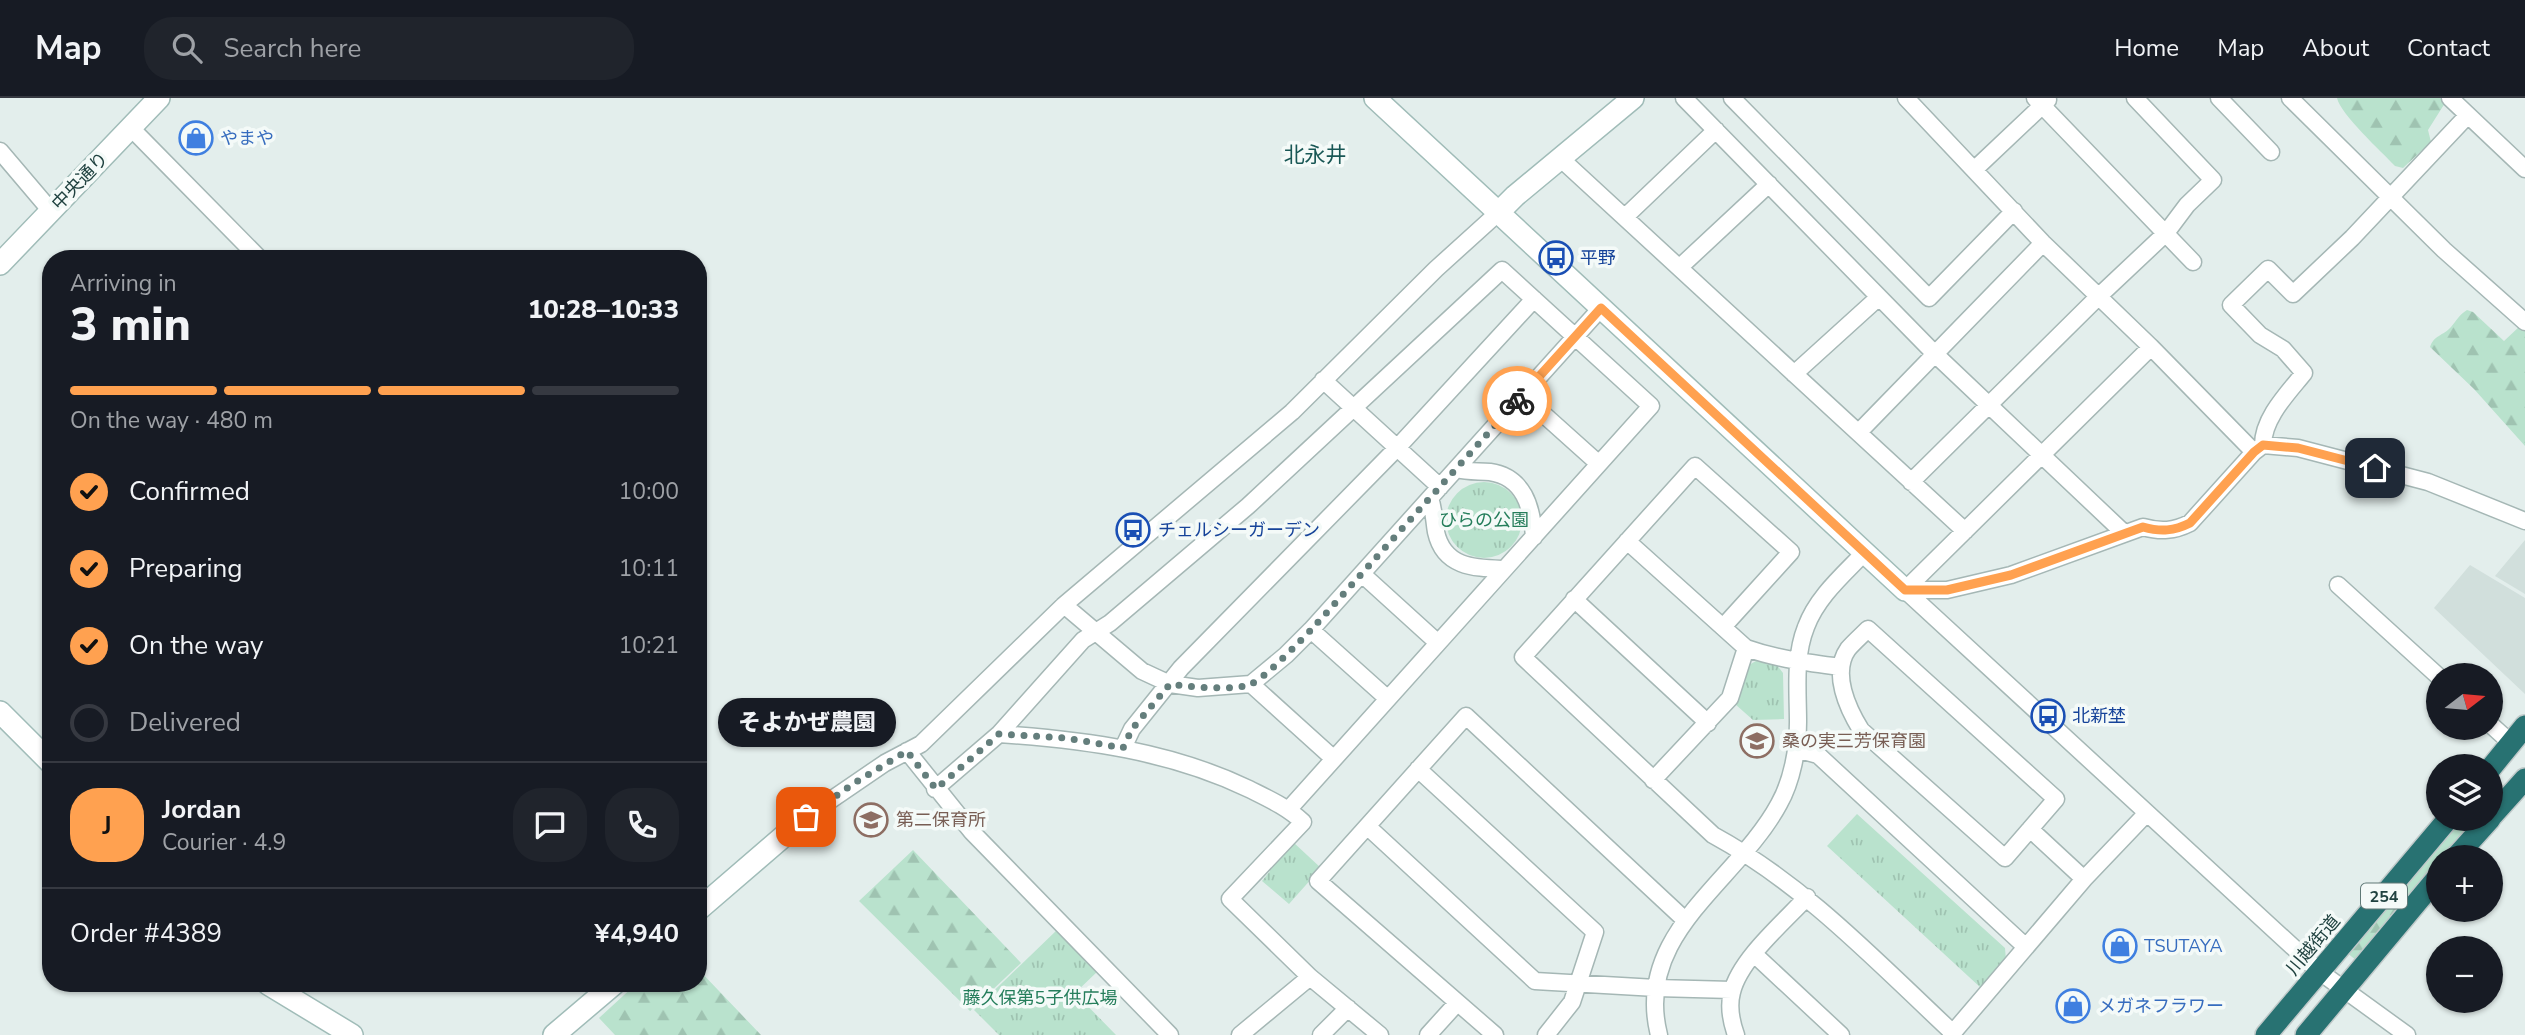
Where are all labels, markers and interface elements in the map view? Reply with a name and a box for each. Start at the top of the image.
search box [144,17,634,80]
text: Map [35,26,102,71]
icon: search [168,29,206,67]
text: Search here [224,31,361,66]
text: Home [2114,32,2179,64]
text: Map [2217,32,2264,64]
text: About [2302,32,2369,64]
text: Contact [2407,32,2490,64]
shop icon: やまや [177,119,215,157]
place label: やまや [220,126,274,150]
district label: 北永井 [1284,141,1347,169]
street label: 中央通り [46,147,114,215]
bus stop icon: 平野 [1537,239,1575,277]
place label: 平野 [1580,246,1616,270]
text: Arriving in [70,268,177,299]
text: 10:28–10:33 [528,292,679,327]
text: 3 min [70,293,191,356]
courier [1482,366,1552,436]
icon: bike [1498,382,1536,420]
text: On the way · 480 m [70,405,273,436]
pin [2345,438,2405,498]
icon: home [2356,449,2394,487]
icon: check [70,473,108,511]
text: Confirmed [129,474,250,509]
text: 10:00 [619,476,679,507]
park label: ひらの公園 [1439,508,1529,532]
bus stop icon: チェルシーガーデン [1114,511,1152,549]
place label: チェルシーガーデン [1158,518,1320,542]
icon: check [70,550,108,588]
text: Preparing [129,551,242,586]
text: 10:11 [619,553,679,584]
icon: check [70,627,108,665]
text: On the way [129,628,263,663]
text: 10:21 [619,630,679,661]
north arrow [2426,663,2502,740]
map controls [2426,663,2503,1013]
bus stop icon: 北新埜 [2029,697,2067,735]
callout: そよかぜ農園 [717,698,895,747]
place label: 北新埜 [2072,704,2126,728]
text: Delivered [129,705,241,740]
text: そよかぜ農園 [738,707,876,738]
school or university icon: 桑の実三芳保育園 [1738,722,1776,760]
place label: 桑の実三芳保育園 [1782,729,1926,753]
button: layers [2426,754,2503,831]
pin [776,787,836,847]
button: chat [513,788,587,862]
button: phone [605,788,679,862]
text: Jordan [162,792,241,827]
icon: bag [787,798,825,836]
school or university icon: 第二保育所 [852,801,890,839]
text: J [102,808,112,843]
place label: 第二保育所 [896,808,986,832]
text: Courier · 4.9 [162,827,286,858]
button: + [2426,845,2503,922]
road number: 254 [2361,884,2407,908]
street label: 川越街道 [2281,910,2345,980]
text: Order #4389 [70,916,222,951]
text: ¥4,940 [595,916,679,951]
shop icon: TSUTAYA [2101,927,2139,965]
place label: TSUTAYA [2144,934,2223,958]
button: − [2426,936,2503,1013]
park label: 藤久保第5子供広場 [963,986,1117,1010]
shop icon: メガネフラワー [2054,987,2092,1025]
place label: メガネフラワー [2098,994,2224,1018]

